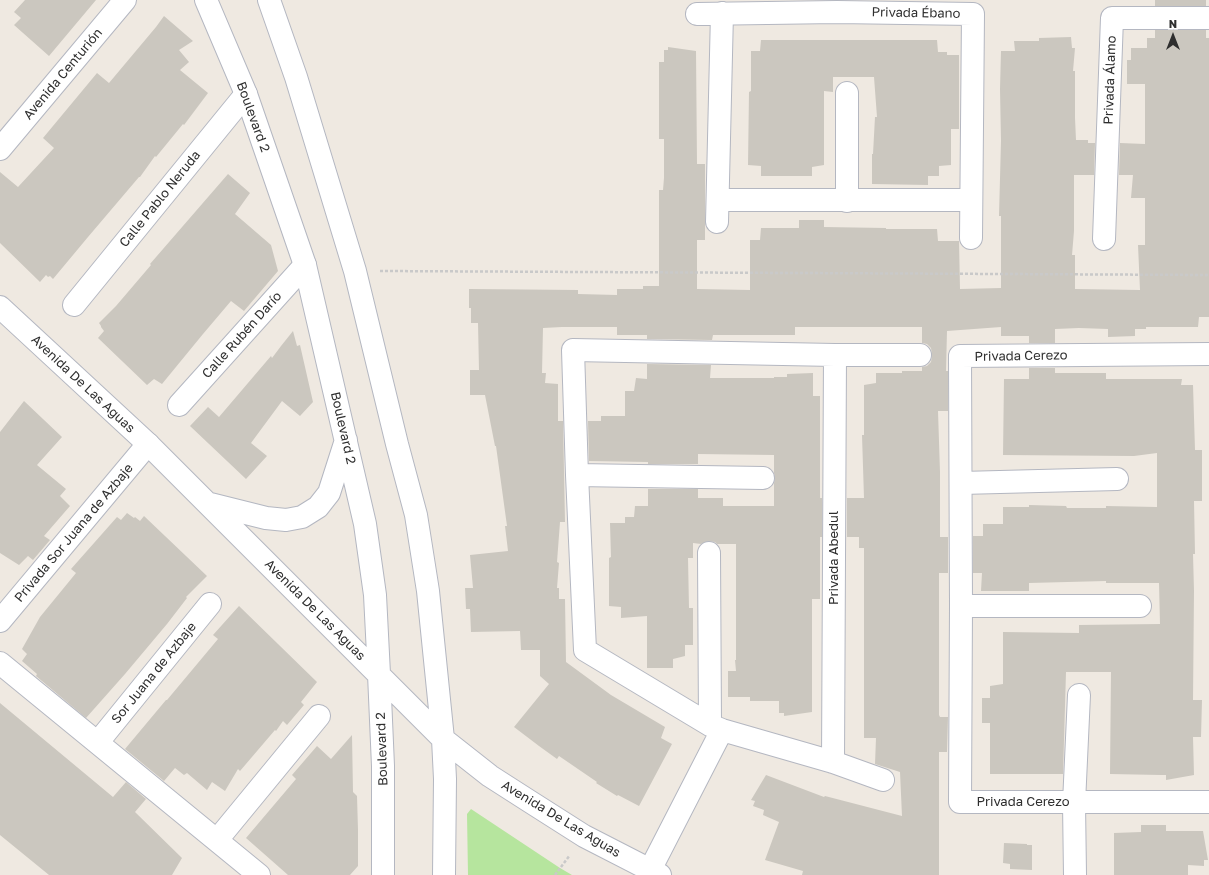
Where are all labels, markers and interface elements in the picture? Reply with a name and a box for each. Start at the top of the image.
street label: Privada Ébano [871,4,961,22]
north arrow [1153,16,1193,56]
text: N [1169,17,1177,30]
street label: Avenida Centurión [20,25,106,123]
street label: Privada Álamo [1101,35,1119,125]
street label: Boulevard 2 [233,80,273,154]
street label: Calle Pablo Neruda [116,148,204,250]
street label: Calle Rubén Darío [199,288,285,382]
street label: Avenida De Las Aguas [28,332,138,436]
street label: Privada Cerezo [974,347,1068,365]
street label: Boulevard 2 [327,390,359,466]
street label: Privada Sor Juana de Azbaje [11,461,137,605]
street label: Privada Abedul [826,511,842,605]
street label: Avenida De Las Aguas [261,556,369,664]
street label: Sor Juana de Azbaje [108,619,200,727]
street label: Boulevard 2 [373,712,391,786]
street label: Avenida De Las Aguas [499,777,623,861]
street label: Privada Cerezo [976,794,1070,810]

